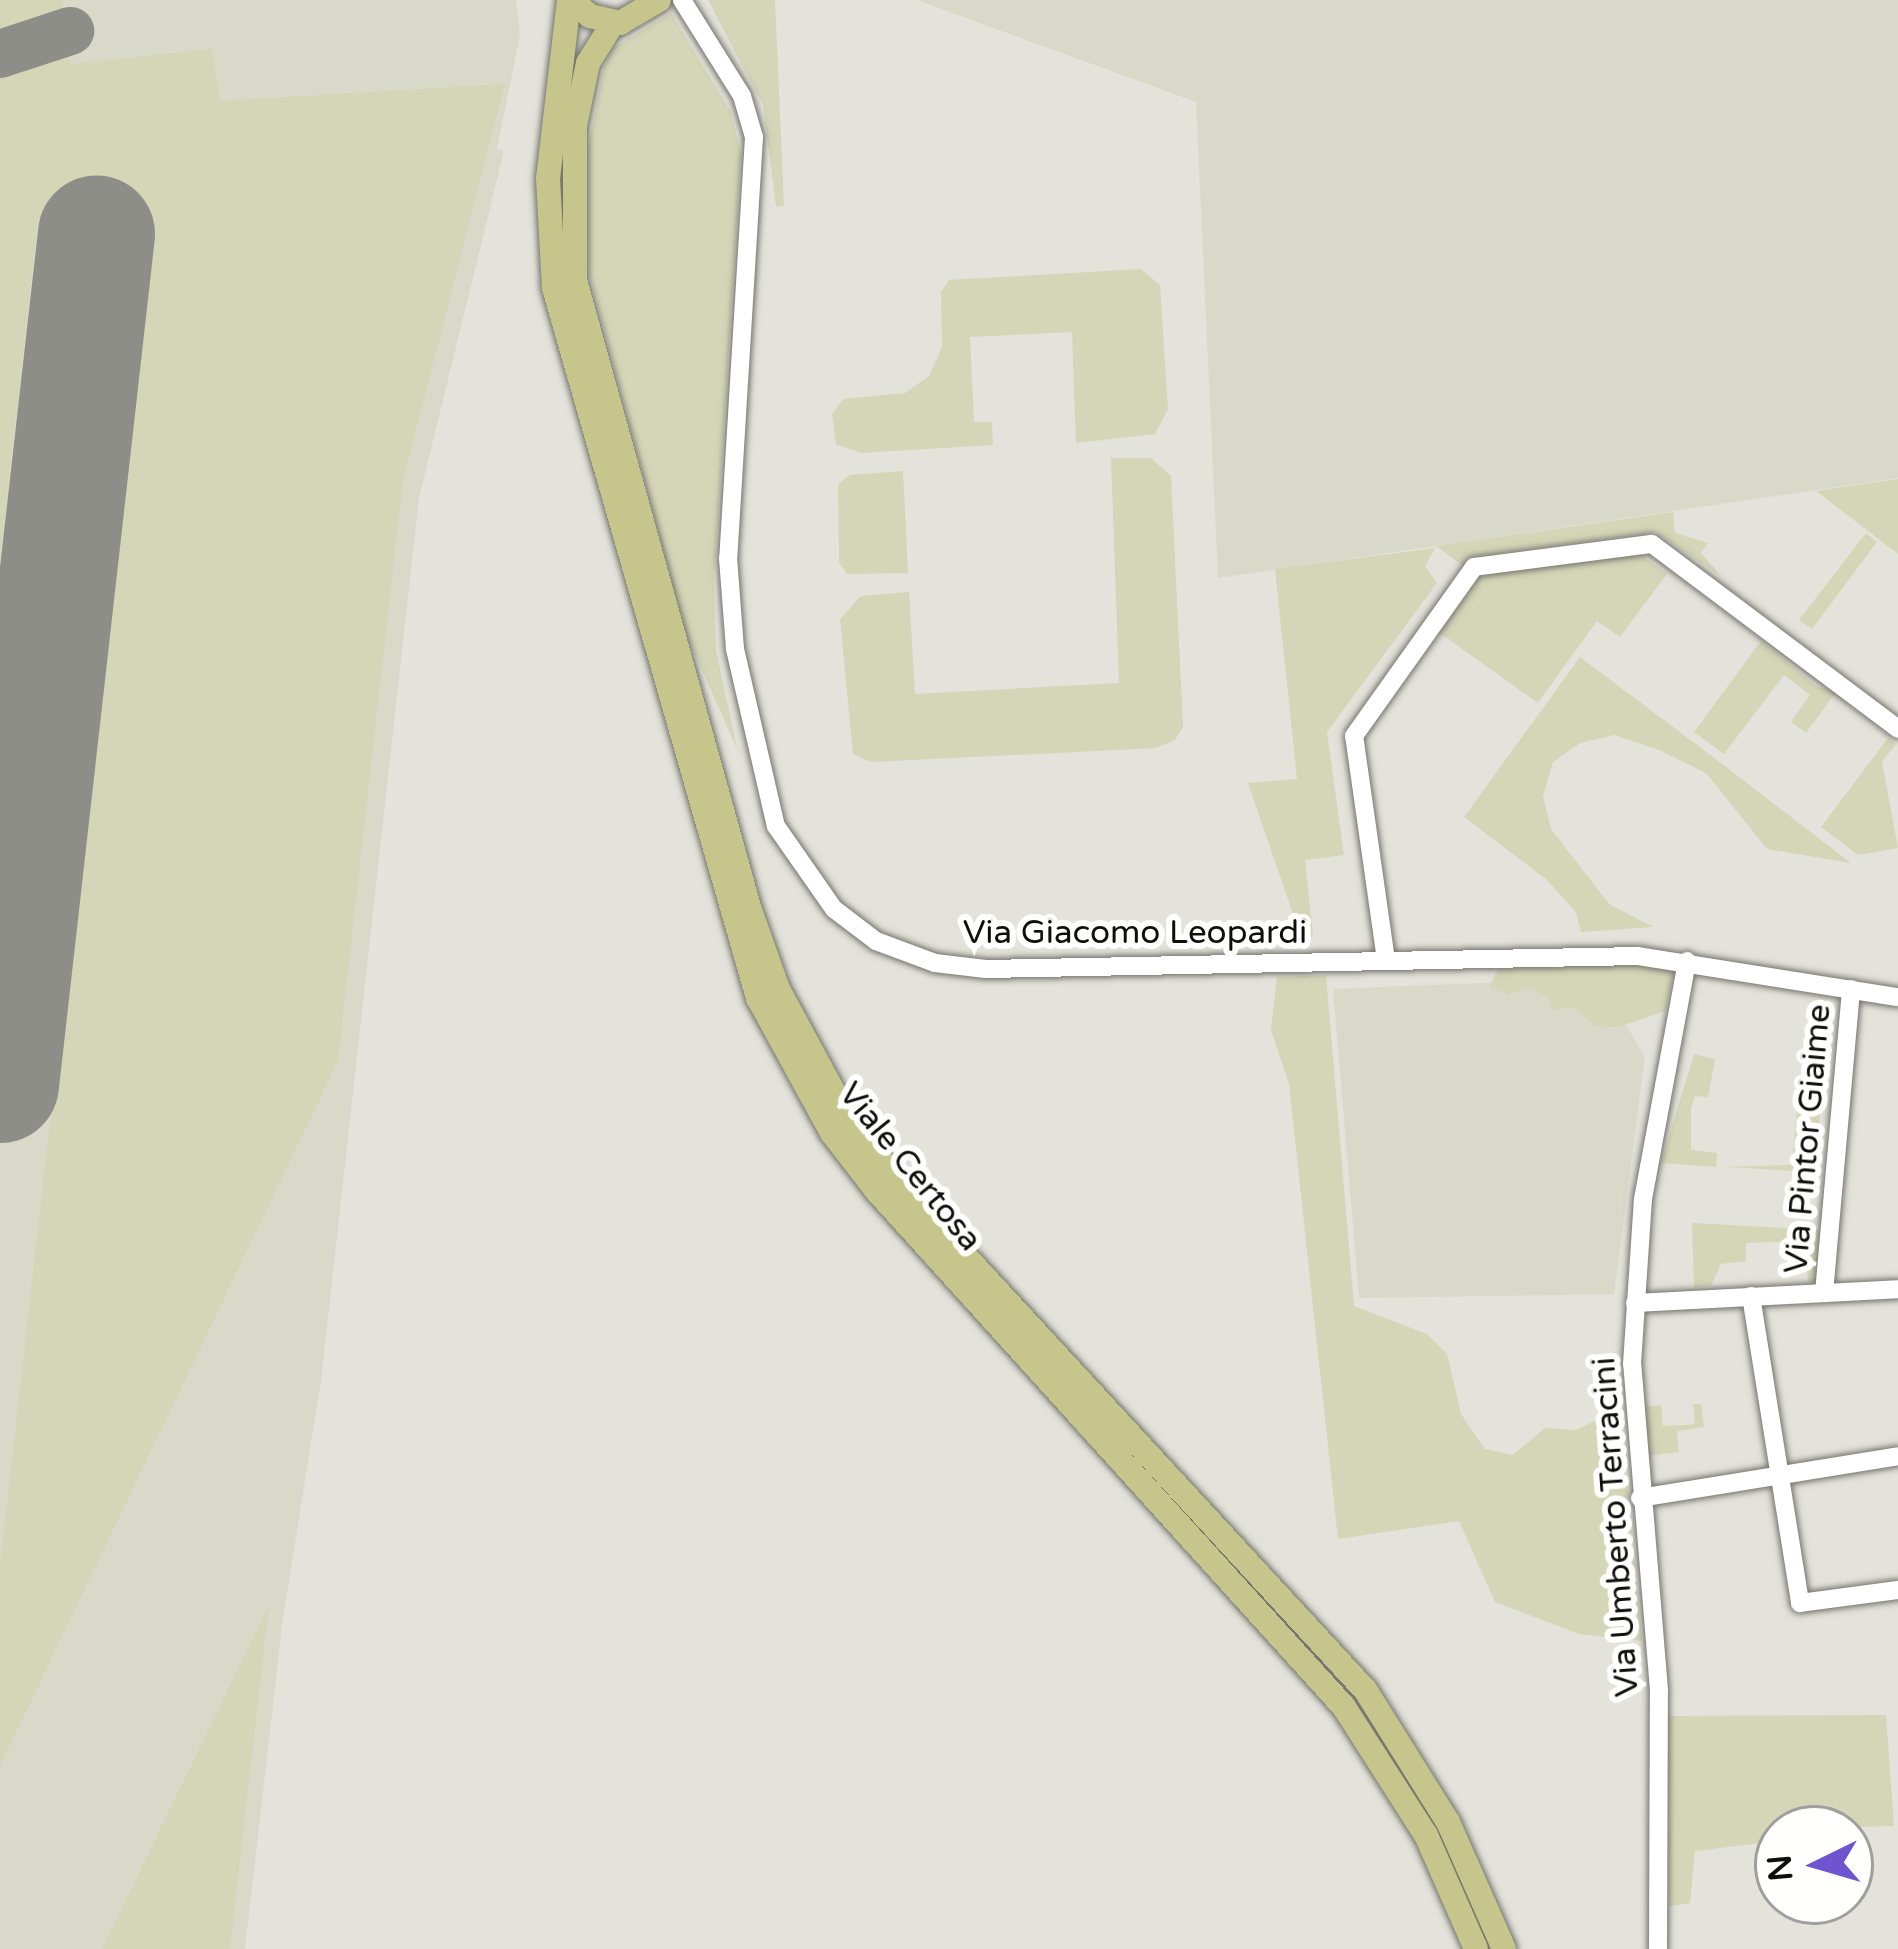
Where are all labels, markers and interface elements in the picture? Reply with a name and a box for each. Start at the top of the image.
street label: Via Giacomo Leopardi [963,913,1307,953]
street label: Via Pintor Giaime [1776,1003,1840,1275]
street label: Viale Certosa [830,1075,990,1259]
street label: Via Umberto Terracini [1584,1356,1648,1698]
north arrow [1754,1805,1874,1925]
text: N [1760,1853,1801,1883]

